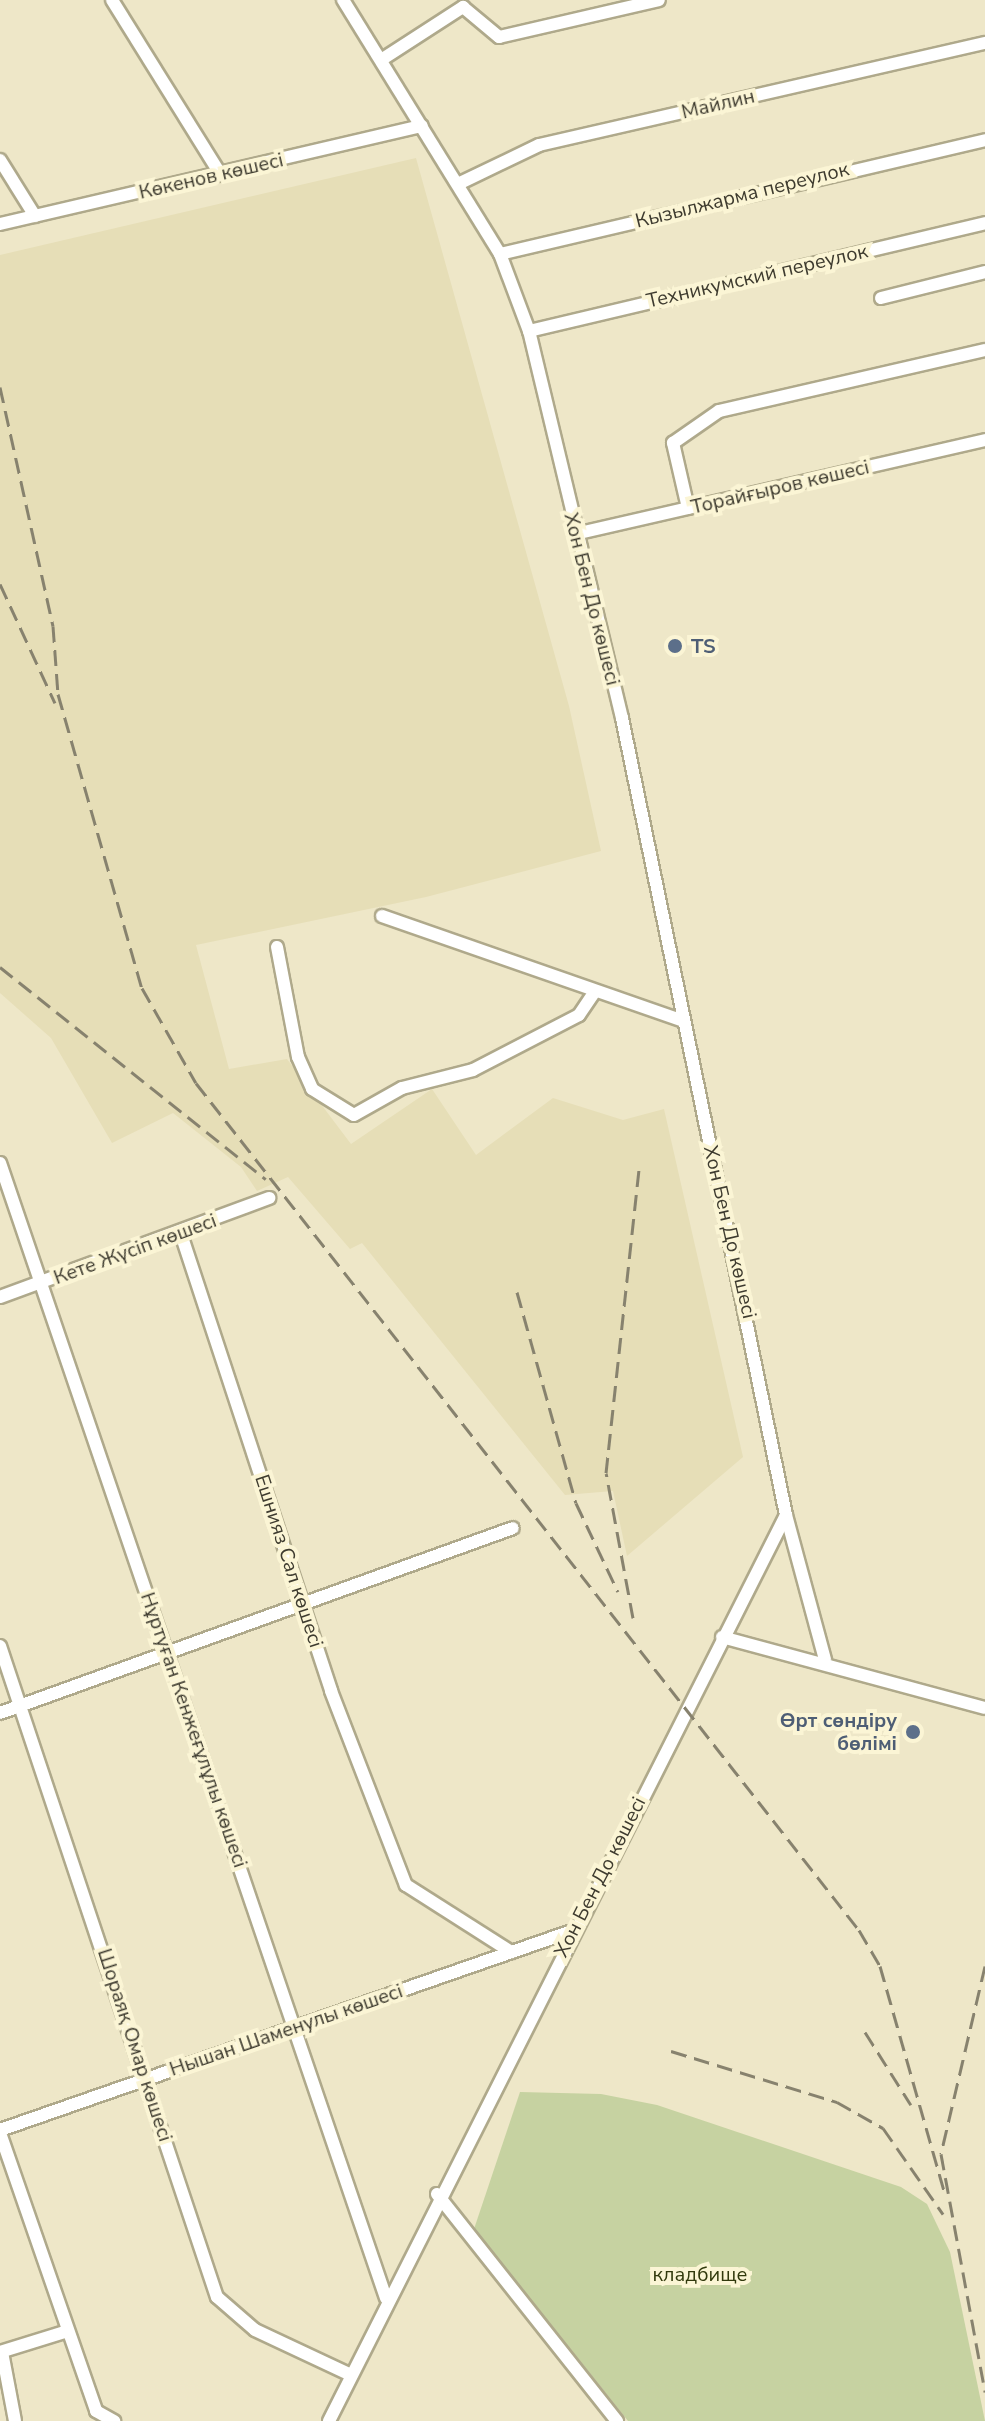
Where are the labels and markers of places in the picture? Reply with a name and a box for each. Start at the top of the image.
place label: TS [691,634,716,658]
marker: TS [666,637,684,655]
place label: Өрт сөндіру бөлімі [780,1708,897,1755]
marker: Өрт сөндіру бөлімі [904,1723,922,1741]

